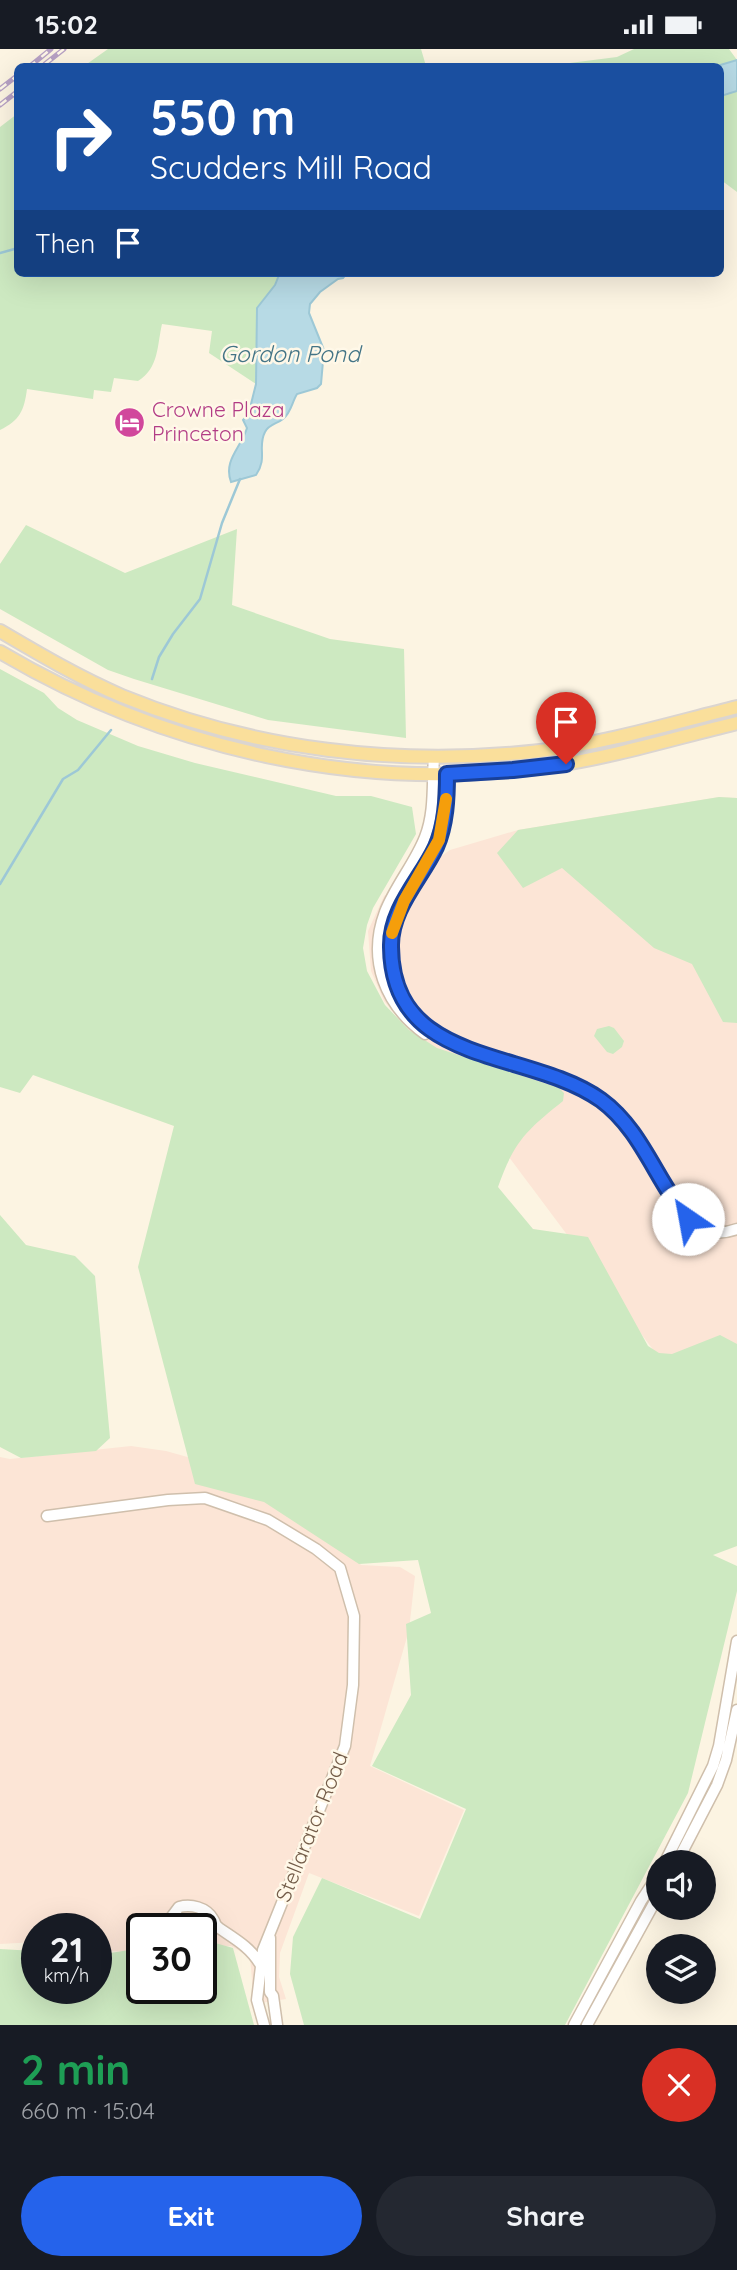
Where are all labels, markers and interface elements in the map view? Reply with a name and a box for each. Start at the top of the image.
text: 15:02 [35,8,98,41]
text: 550 m [150,86,295,147]
icon: right [35,91,126,182]
text: Scudders Mill Road [150,147,432,187]
icon: arrive [109,224,147,262]
text: Then [35,227,95,260]
water label: Gordon Pond [220,339,363,368]
place label: Crowne Plaza Princeton [152,396,284,446]
hotel icon: Crowne Plaza Princeton [112,405,146,439]
pin [536,692,596,764]
icon: arrive [547,703,585,741]
position arrow [651,1182,725,1256]
street label: Stellarator Road [269,1748,353,1905]
map controls [646,1850,716,2004]
button: sound [646,1850,716,1920]
speed limit sign: 30 [126,1913,217,2004]
text: 21 [50,1927,83,1971]
button: layers [646,1934,716,2004]
text: km/h [44,1964,89,1987]
text: 2 min [21,2043,130,2096]
button: close [642,2048,716,2122]
text: 660 m · 15:04 [21,2096,155,2125]
button: Exit [21,2176,362,2256]
button: Share [376,2176,716,2256]

